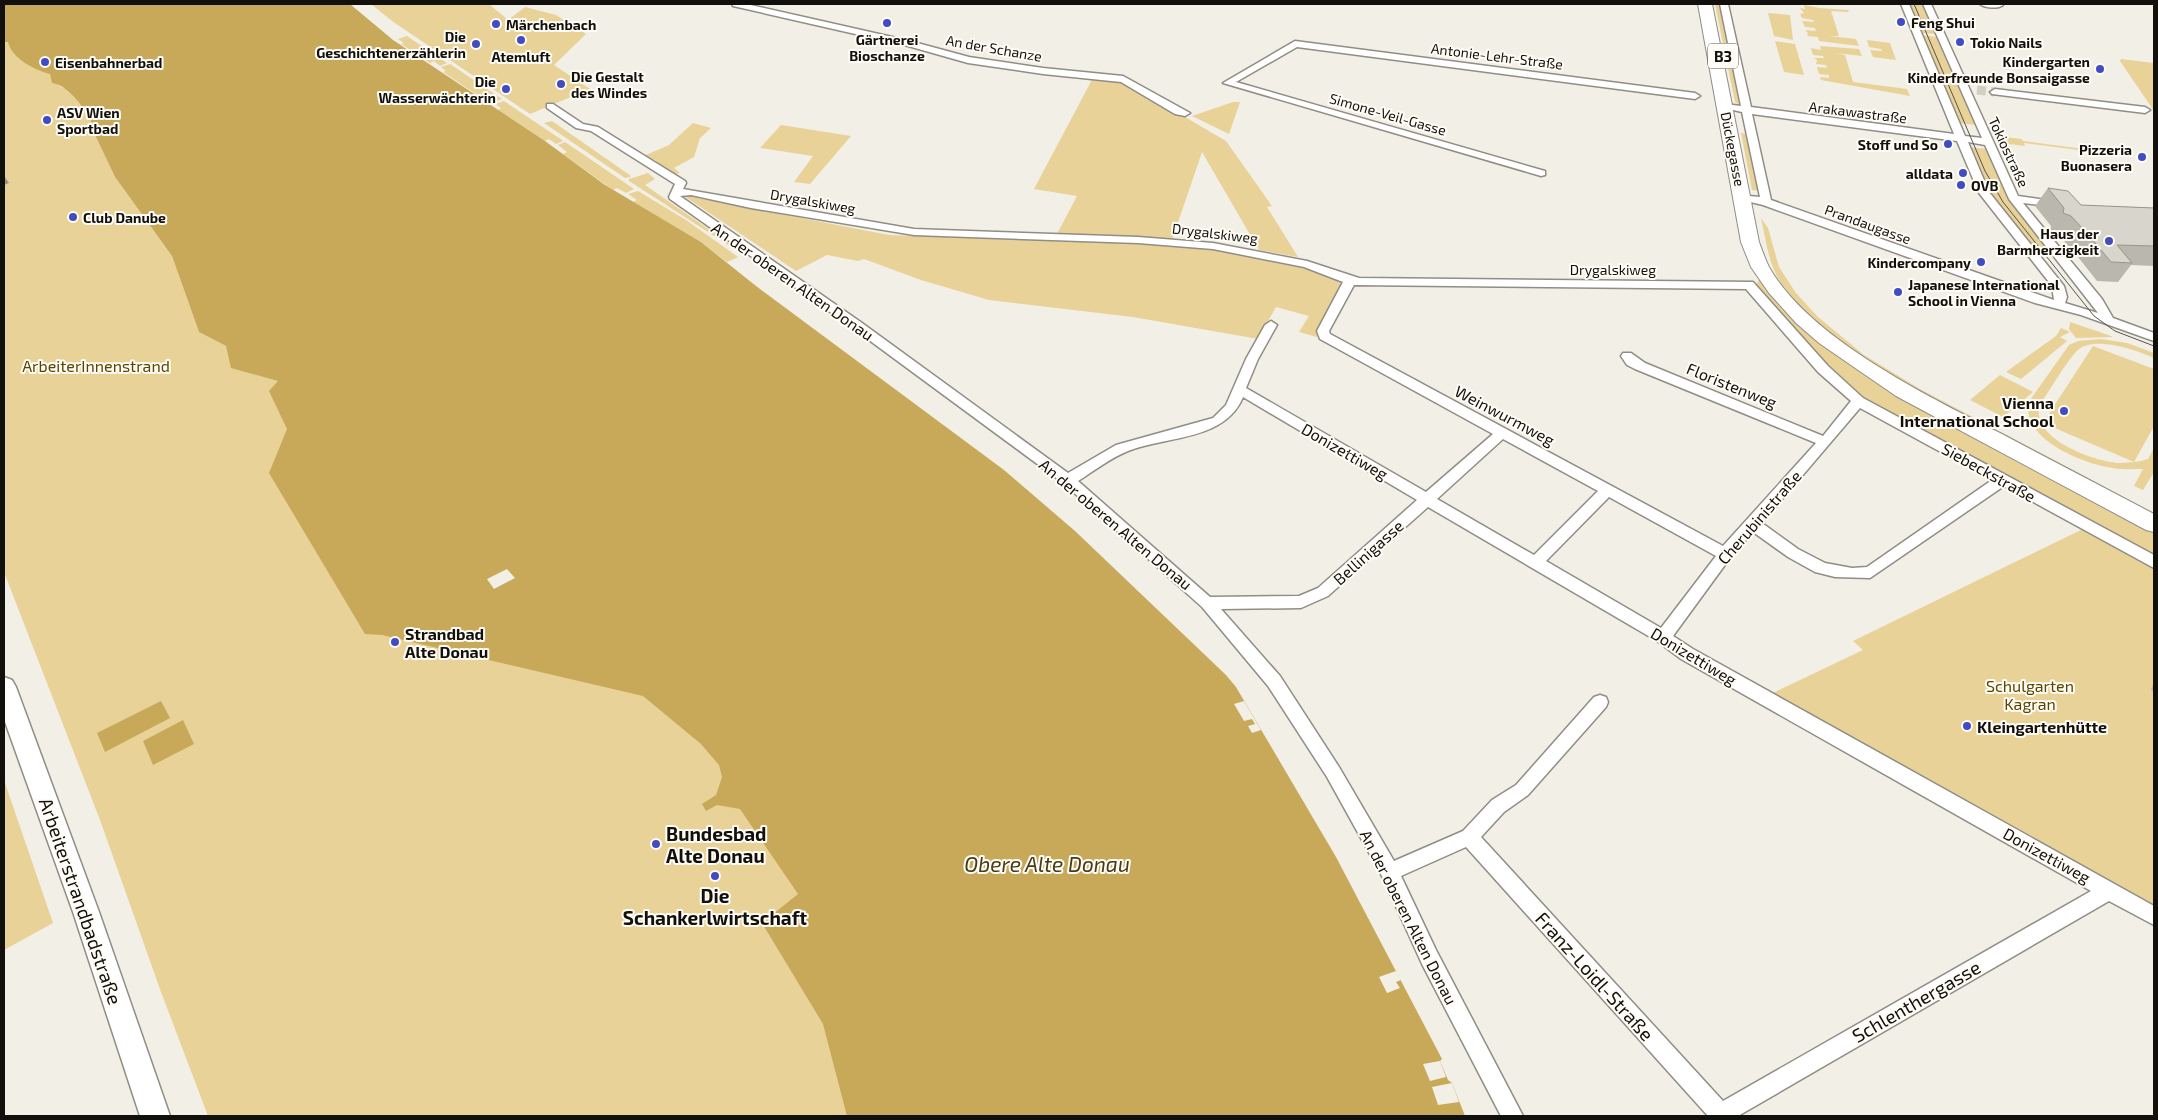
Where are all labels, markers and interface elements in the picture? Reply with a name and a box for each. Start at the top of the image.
place label: Feng Shui [1911,14,1975,31]
place label: Märchenbach [506,16,596,33]
marker: Feng Shui [1895,16,1907,28]
marker: Gärtnerei Bioschanze [881,17,893,29]
marker: Märchenbach [490,18,502,30]
place label: Die Geschichtenerzählerin [316,28,466,61]
place label: Gärtnerei Bioschanze [849,31,925,64]
street label: An der Schanze [945,31,1043,65]
marker: Atemluft [515,34,527,46]
place label: Tokio Nails [1970,34,2042,51]
marker: Tokio Nails [1954,36,1966,48]
marker: Die Geschichtenerzählerin [470,38,482,50]
street label: Antonie-Lehr-Straße [1430,39,1564,73]
road number: B3 [1708,44,1738,68]
place label: Atemluft [491,48,551,65]
place label: Kindergarten Kinderfreunde Bonsaigasse [1907,53,2090,86]
place label: Eisenbahnerbad [55,54,162,71]
marker: Eisenbahnerbad [39,56,51,68]
marker: Kindergarten Kinderfreunde Bonsaigasse [2094,63,2106,75]
place label: Die Gestalt des Windes [571,68,647,101]
place label: Die Wasserwächterin [379,73,496,106]
marker: Die Gestalt des Windes [555,78,567,90]
marker: Die Wasserwächterin [500,83,512,95]
street label: Simone-Veil-Gasse [1328,89,1448,139]
street label: Arakawastraße [1808,98,1908,126]
place label: ASV Wien Sportbad [57,104,120,137]
street label: Dückegasse [1717,110,1749,188]
marker: ASV Wien Sportbad [41,114,53,126]
street label: Tokiostraße [1985,114,2033,190]
place label: Stoff und So [1858,136,1938,153]
marker: Stoff und So [1942,138,1954,150]
place label: Pizzeria Buonasera [2061,141,2132,174]
marker: Pizzeria Buonasera [2136,151,2148,163]
place label: alldata [1906,165,1953,182]
marker: alldata [1957,167,1969,179]
place label: OVB [1971,177,1998,194]
marker: OVB [1955,179,1967,191]
street label: Drygalskiweg [769,185,857,217]
street label: Prandaugasse [1823,201,1913,247]
place label: Club Danube [83,209,166,226]
marker: Club Danube [67,211,79,223]
street label: An der oberen Alten Donau [708,218,878,344]
street label: Drygalskiweg [1171,219,1259,247]
place label: Haus der Barmherzigkeit [1997,225,2099,258]
marker: Haus der Barmherzigkeit [2103,235,2115,247]
place label: Kindercompany [1867,254,1971,271]
marker: Kindercompany [1975,256,1987,268]
street label: Drygalskiweg [1570,261,1656,278]
place label: Japanese International School in Vienna [1908,276,2060,309]
marker: Japanese International School in Vienna [1892,286,1904,298]
park label: ArbeiterInnenstrand [22,356,170,375]
street label: Floristenweg [1684,358,1780,412]
street label: Weinwurmweg [1452,381,1558,449]
place label: Vienna International School [1900,393,2055,430]
marker: Vienna International School [2058,405,2070,417]
street label: Donizettiweg [1298,419,1392,483]
street label: Siebeckstraße [1939,438,2039,506]
street label: An der oberen Alten Donau [1036,455,1196,593]
street label: Cherubinistraße [1713,466,1805,568]
street label: Bellinigasse [1329,516,1407,588]
street label: Donizettiweg [1648,623,1740,689]
place label: Strandbad Alte Donau [405,624,488,661]
marker: Strandbad Alte Donau [389,636,401,648]
park label: Schulgarten Kagran [1986,676,2074,713]
place label: Kleingartenhütte [1977,717,2107,736]
marker: Kleingartenhütte [1961,720,1973,732]
street label: Arbeiterstrandbadstraße [35,795,127,1007]
place label: Bundesbad Alte Donau [666,822,766,867]
street label: Donizettiweg [2000,823,2094,887]
street label: An der oberen Alten Donau [1357,827,1461,1007]
marker: Bundesbad Alte Donau [650,838,662,850]
water label: Obere Alte Donau [964,851,1130,876]
marker: Die Schankerlwirtschaft [709,870,721,882]
place label: Die Schankerlwirtschaft [623,884,807,929]
street label: Franz-Loidl-Straße [1531,907,1659,1045]
street label: Schlenthergasse [1848,955,1984,1047]

